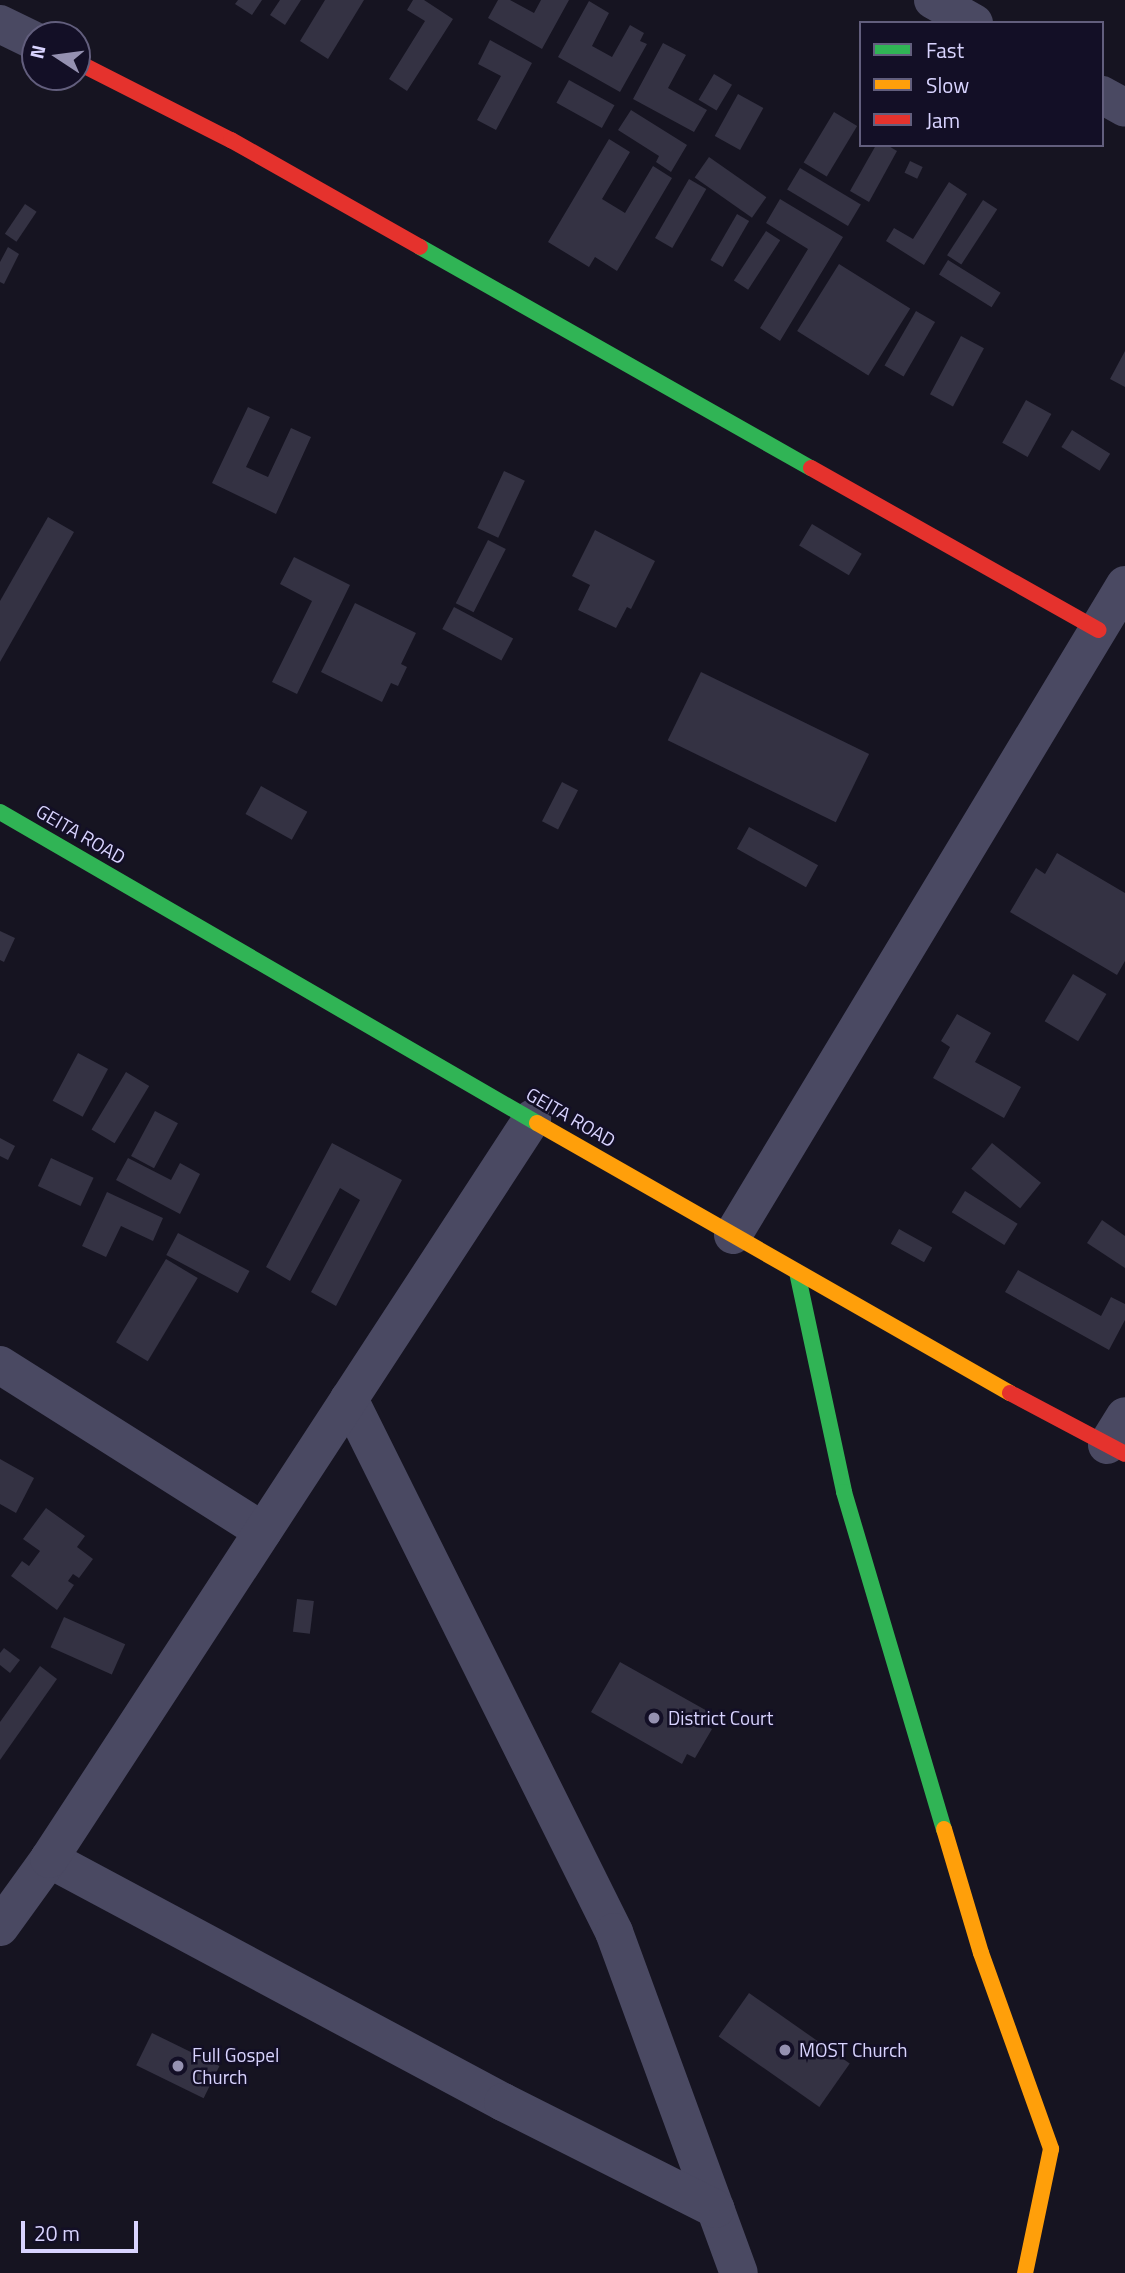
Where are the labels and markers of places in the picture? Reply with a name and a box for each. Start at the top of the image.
place label: District Court [668,1707,773,1729]
marker: District Court [646,1710,662,1726]
place label: MOST Church [799,2039,907,2061]
marker: MOST Church [777,2042,793,2058]
place label: Full Gospel Church [192,2044,279,2088]
marker: Full Gospel Church [170,2058,186,2074]

